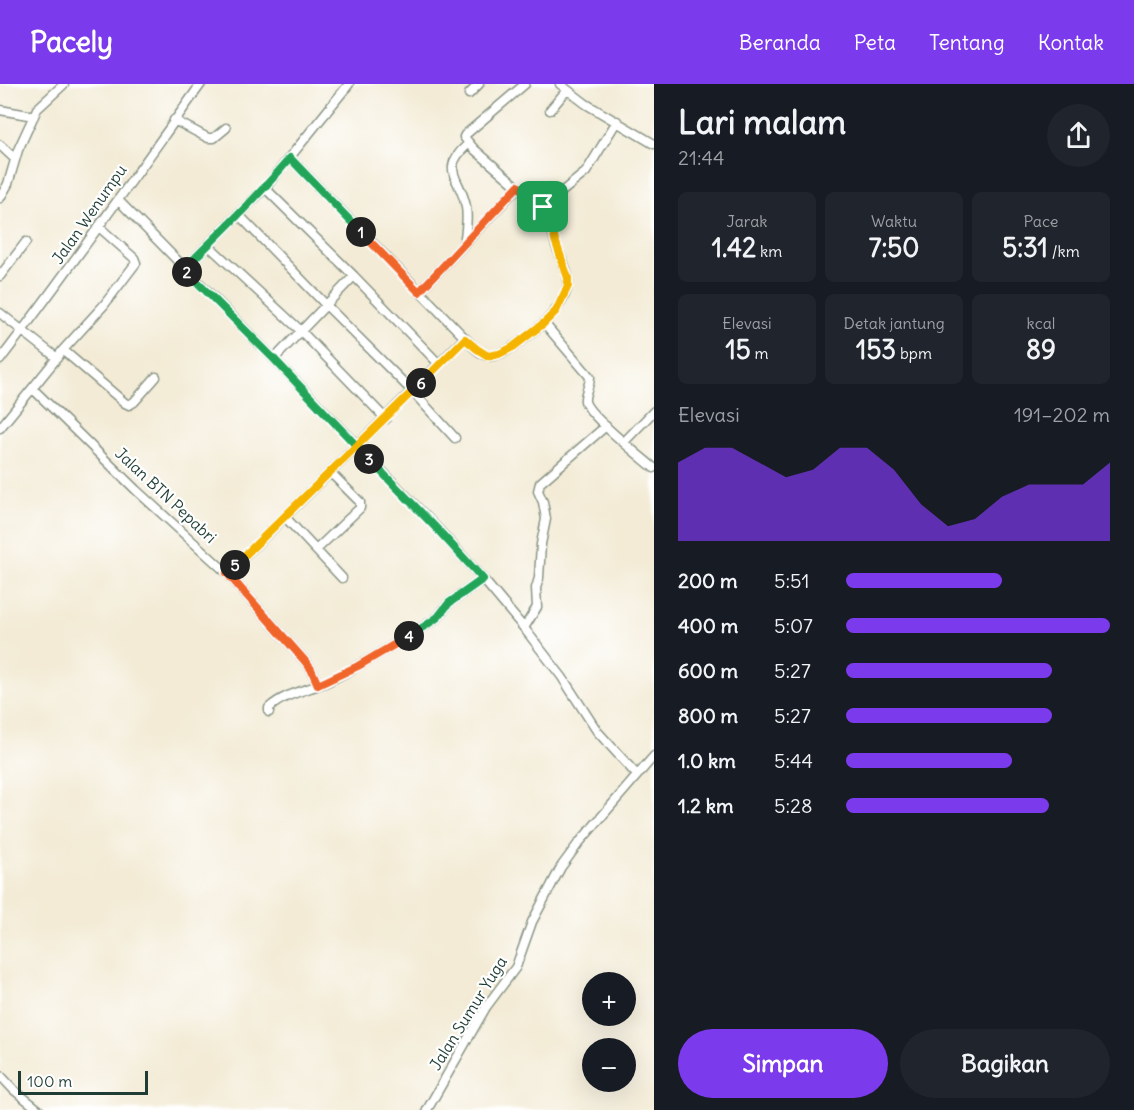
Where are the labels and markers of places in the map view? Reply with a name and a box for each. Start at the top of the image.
pin [517,181,568,232]
pin: 1 [346,217,376,247]
pin: 2 [172,257,202,287]
pin: 6 [406,368,436,398]
pin: 3 [354,444,384,474]
pin: 5 [220,550,250,580]
pin: 4 [394,621,424,651]

